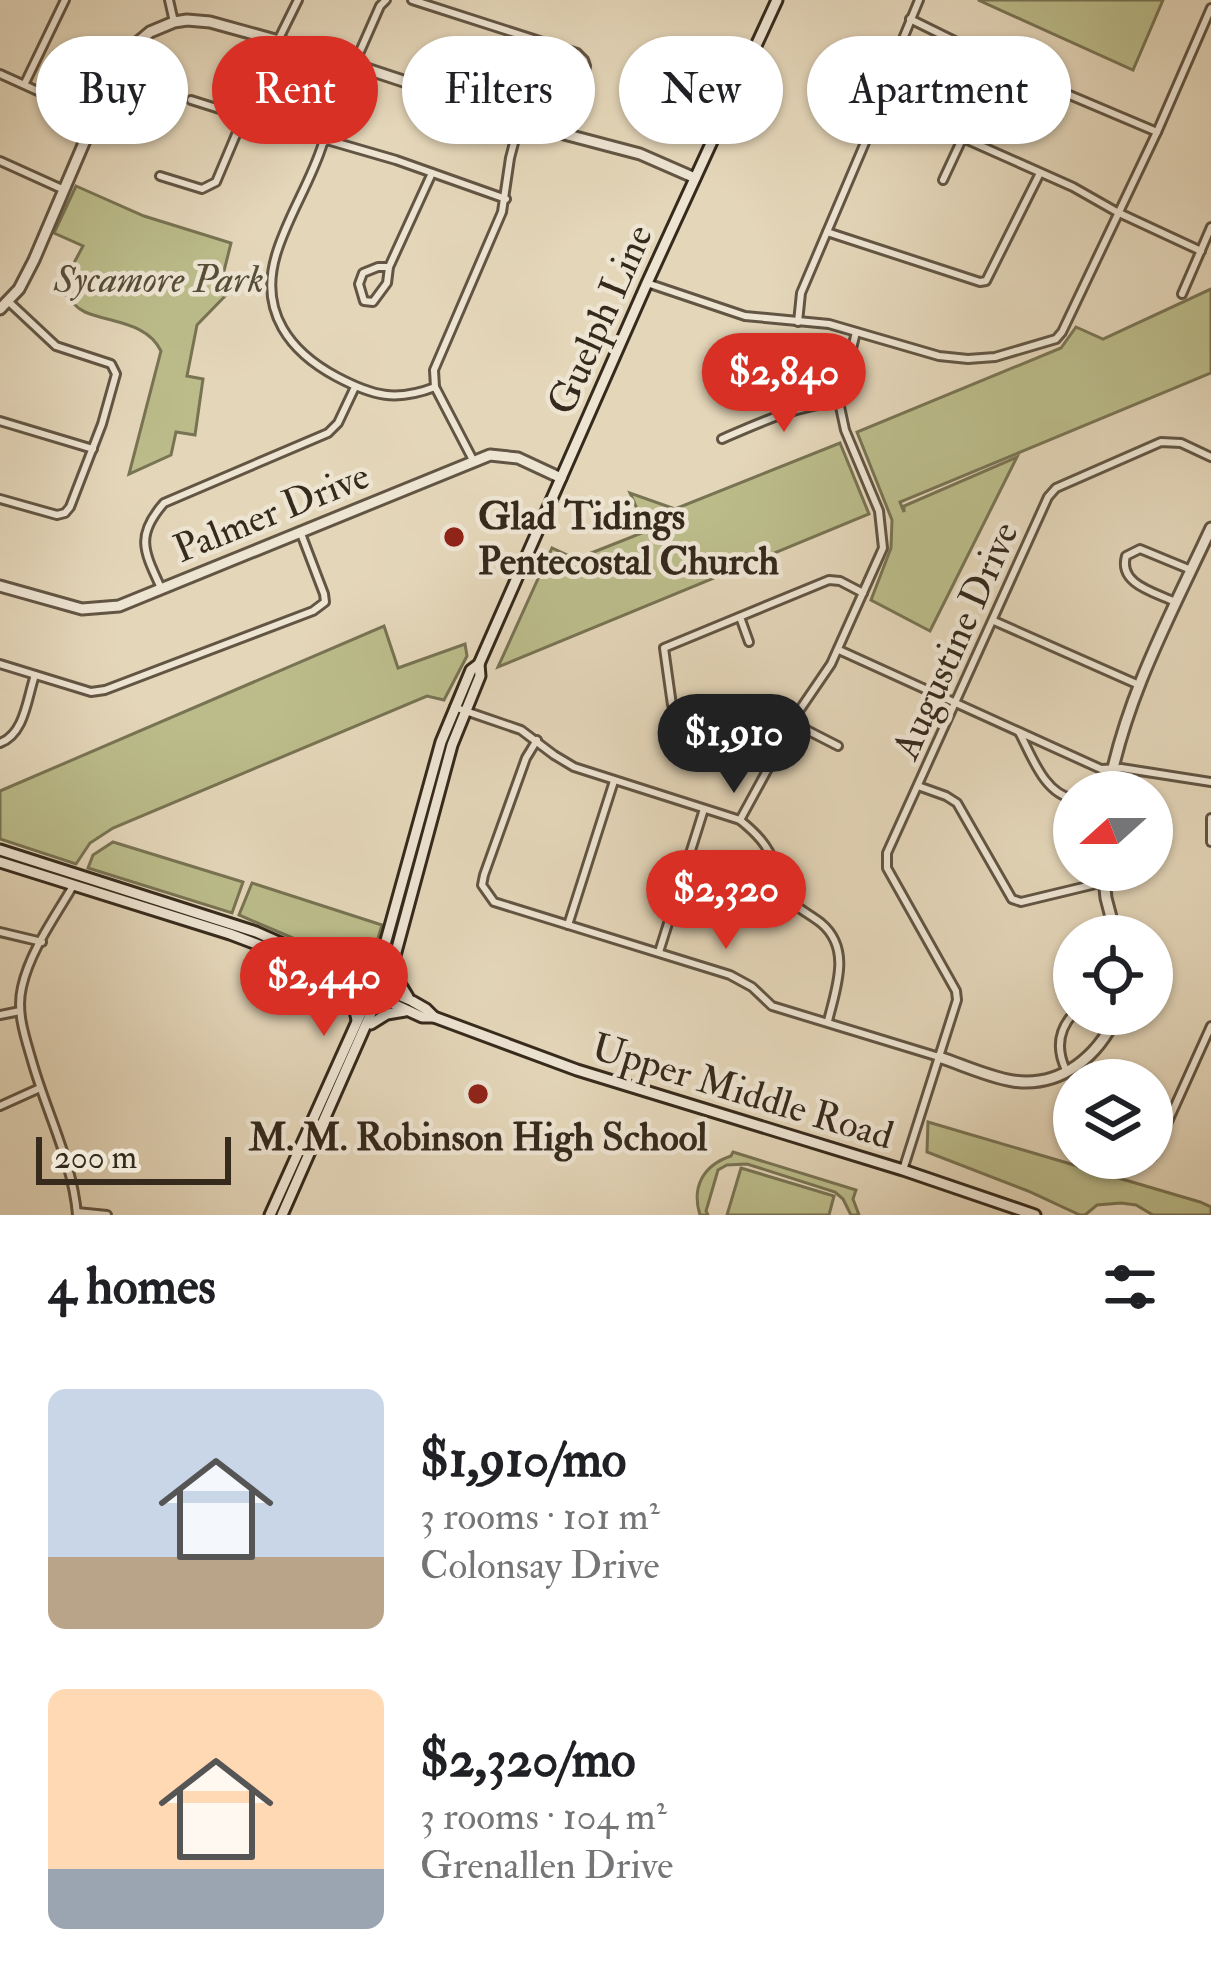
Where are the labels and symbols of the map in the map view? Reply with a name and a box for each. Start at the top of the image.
street label: Guelph Line [537,217,664,422]
park label: Sycamore Park [53,255,264,304]
pin: $2,840 [686,333,882,435]
street label: Palmer Drive [167,451,376,574]
place label: Glad Tidings Pentecostal Church [478,492,780,586]
street label: Augustine Drive [881,514,1030,768]
marker: Glad Tidings Pentecostal Church [441,524,467,550]
pin: $1,910 [636,694,832,796]
north arrow [1053,771,1173,891]
pin: $2,320 [628,850,824,952]
pin: $2,440 [226,937,422,1039]
street label: Upper Middle Road [586,1022,899,1161]
marker: M. M. Robinson High School [465,1081,491,1107]
place label: M. M. Robinson High School [248,1113,708,1162]
scale bar [36,1131,231,1184]

